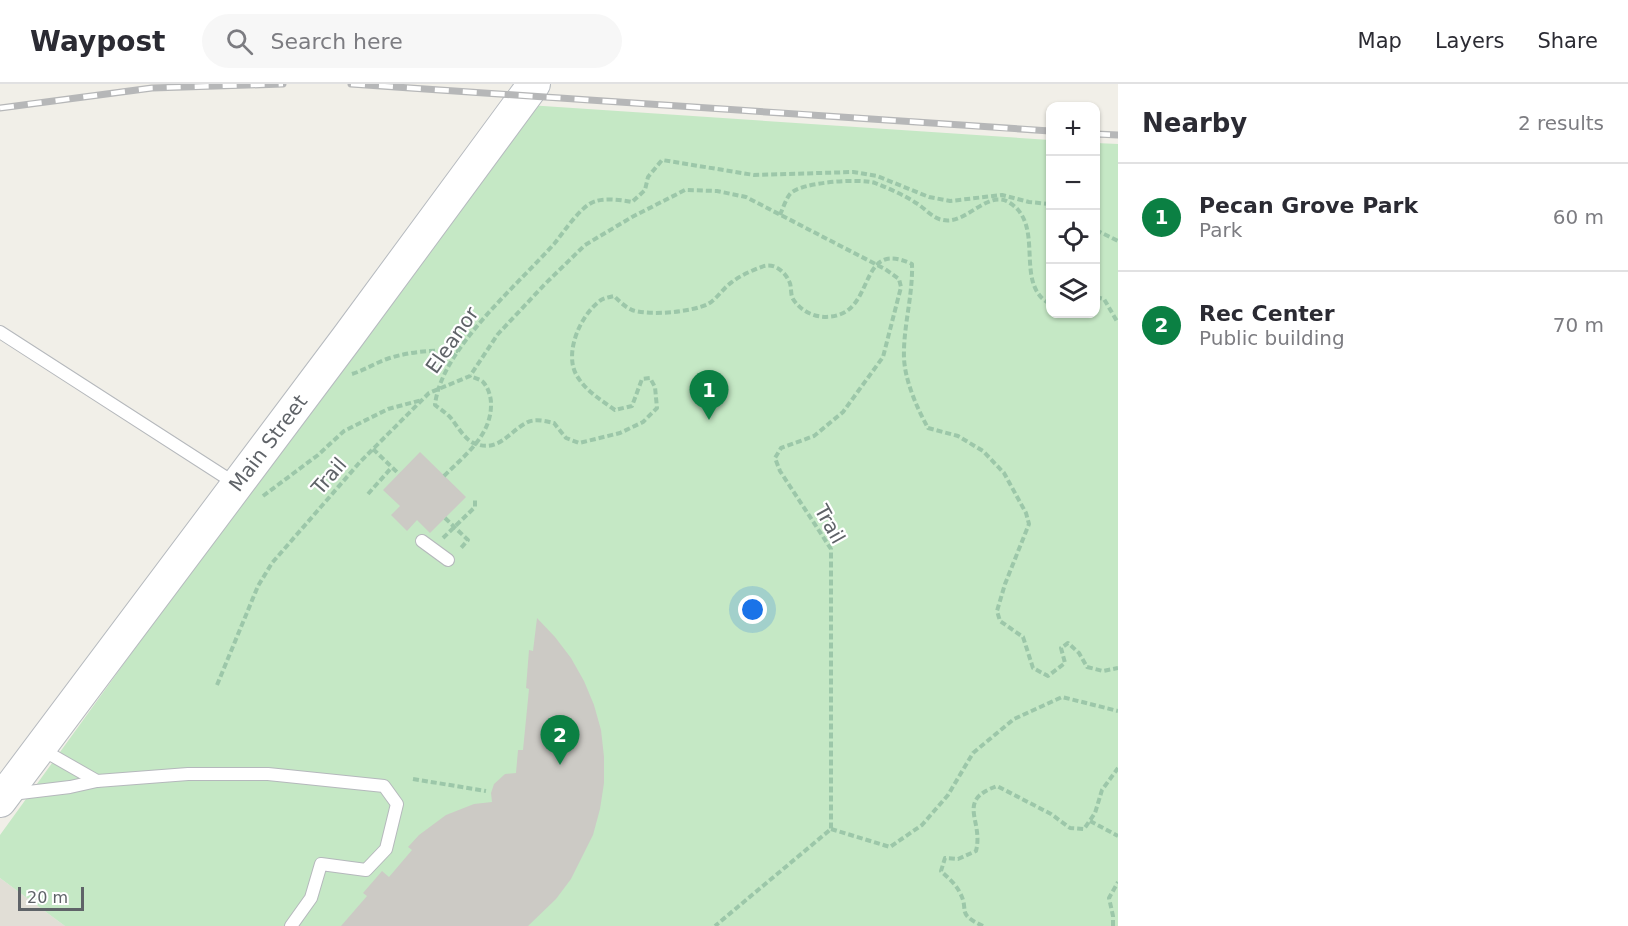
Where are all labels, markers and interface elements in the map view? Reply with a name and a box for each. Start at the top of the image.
search box [202,14,622,68]
text: Waypost [30,25,166,58]
icon: search [223,25,256,58]
text: Search here [271,29,403,54]
text: Map [1358,29,1402,53]
text: Layers [1435,29,1504,53]
text: Share [1537,29,1598,53]
map controls [1046,102,1100,318]
button: + [1046,102,1100,156]
text: Nearby [1142,108,1247,138]
text: 2 results [1518,111,1604,135]
button: − [1046,156,1100,210]
text: Pecan Grove Park [1199,193,1418,218]
text: 1 [1155,205,1168,229]
text: 60 m [1553,205,1604,229]
button: locate [1046,210,1100,264]
text: Park [1199,218,1242,242]
button: layers [1046,264,1100,318]
street label: Eleanor [420,301,484,378]
text: Rec Center [1199,301,1335,326]
text: 2 [1155,313,1168,337]
text: 70 m [1553,313,1604,337]
text: Public building [1199,326,1345,350]
pin: 1 [690,370,728,420]
street label: Main Street [224,390,312,496]
street label: Trail [306,453,351,500]
street label: Trail [809,499,850,548]
your location [738,595,767,624]
pin: 2 [540,716,580,765]
scale bar [18,884,84,912]
text: 20 m [27,888,68,907]

